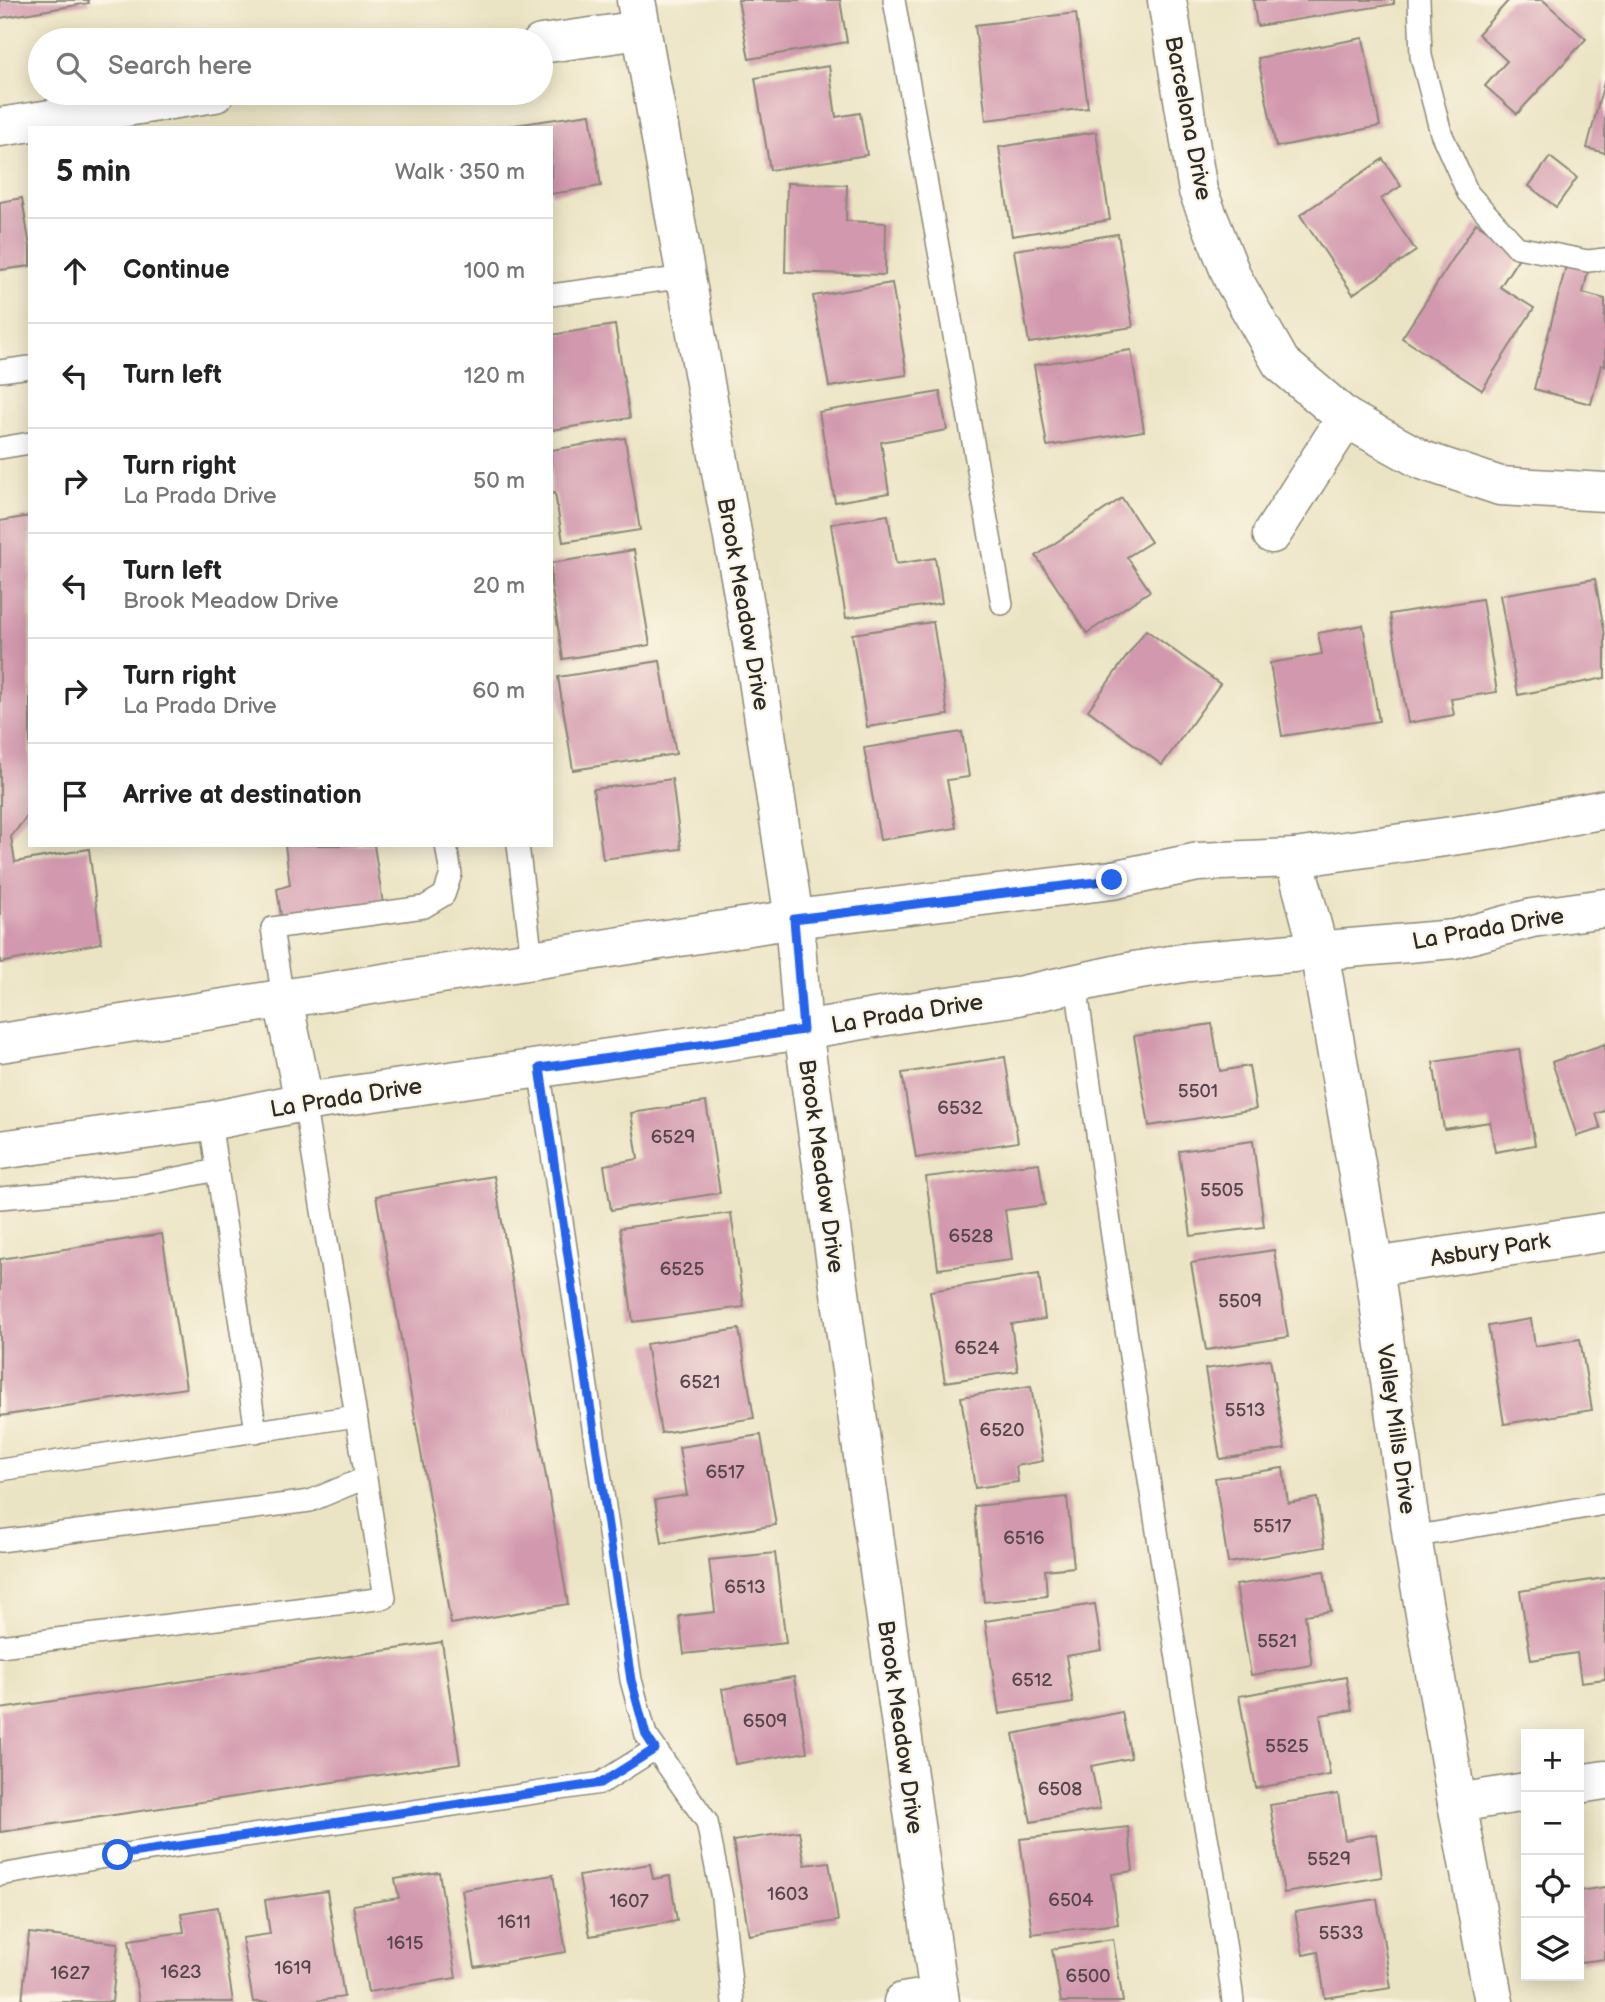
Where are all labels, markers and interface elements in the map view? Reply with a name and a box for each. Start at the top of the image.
search box [28,28,553,105]
street label: Barcelona Drive [1158,34,1218,203]
icon: search [52,48,90,86]
text: Search here [108,51,252,82]
text: 5 min [56,154,131,190]
text: Walk · 350 m [395,158,525,186]
icon: ahead [56,252,94,290]
text: Continue [123,255,230,286]
text: 100 m [464,257,525,285]
icon: left [56,357,94,395]
text: Turn left [123,360,222,391]
text: 120 m [464,362,525,390]
text: Turn right [123,451,236,482]
icon: right [56,462,94,500]
text: 50 m [473,467,525,495]
text: La Prada Drive [123,482,277,510]
street label: Brook Meadow Drive [711,496,776,713]
text: Turn left [123,556,222,587]
icon: left [56,567,94,605]
text: 20 m [473,572,525,600]
text: Brook Meadow Drive [123,587,339,615]
text: Turn right [123,661,236,692]
icon: right [56,672,94,710]
text: 60 m [472,677,525,705]
text: La Prada Drive [123,692,277,720]
icon: arrive [56,777,94,815]
text: Arrive at destination [123,780,362,811]
route end [1096,864,1127,895]
street label: La Prada Drive [1410,902,1566,956]
street label: La Prada Drive [829,988,985,1040]
street label: Brook Meadow Drive [792,1057,850,1275]
street label: La Prada Drive [268,1072,424,1124]
house number: 5501 [1178,1080,1218,1103]
house number: 6532 [937,1097,983,1120]
house number: 6529 [651,1126,695,1149]
house number: 5505 [1200,1179,1244,1202]
house number: 6528 [949,1225,993,1248]
street label: Asbury Park [1428,1227,1553,1273]
house number: 6525 [660,1258,704,1281]
house number: 5509 [1218,1290,1262,1313]
house number: 6524 [954,1337,1000,1360]
street label: Valley Mills Drive [1370,1342,1422,1516]
house number: 6521 [680,1371,720,1394]
house number: 5513 [1225,1399,1265,1422]
house number: 6520 [980,1419,1024,1442]
house number: 6517 [705,1461,745,1484]
house number: 5517 [1253,1515,1292,1538]
house number: 6516 [1003,1527,1045,1550]
house number: 6513 [724,1576,766,1599]
street label: Brook Meadow Drive [871,1618,929,1836]
house number: 5521 [1257,1630,1297,1653]
house number: 6512 [1011,1669,1053,1692]
house number: 6509 [743,1710,787,1733]
map controls [1521,1729,1584,1981]
button: + [1521,1729,1584,1792]
house number: 5525 [1265,1735,1309,1758]
house number: 6508 [1038,1778,1082,1801]
button: − [1521,1792,1584,1855]
route start [102,1839,133,1870]
house number: 5529 [1307,1848,1351,1871]
button: locate [1521,1855,1584,1918]
house number: 1603 [767,1883,809,1906]
house number: 6504 [1048,1889,1094,1912]
house number: 1607 [609,1890,649,1913]
house number: 1611 [497,1911,531,1934]
button: layers [1521,1918,1584,1981]
house number: 5533 [1318,1922,1364,1945]
house number: 1615 [386,1932,424,1955]
house number: 1619 [274,1957,312,1980]
house number: 1623 [160,1961,202,1984]
house number: 1627 [50,1962,90,1985]
house number: 6500 [1066,1965,1110,1988]

